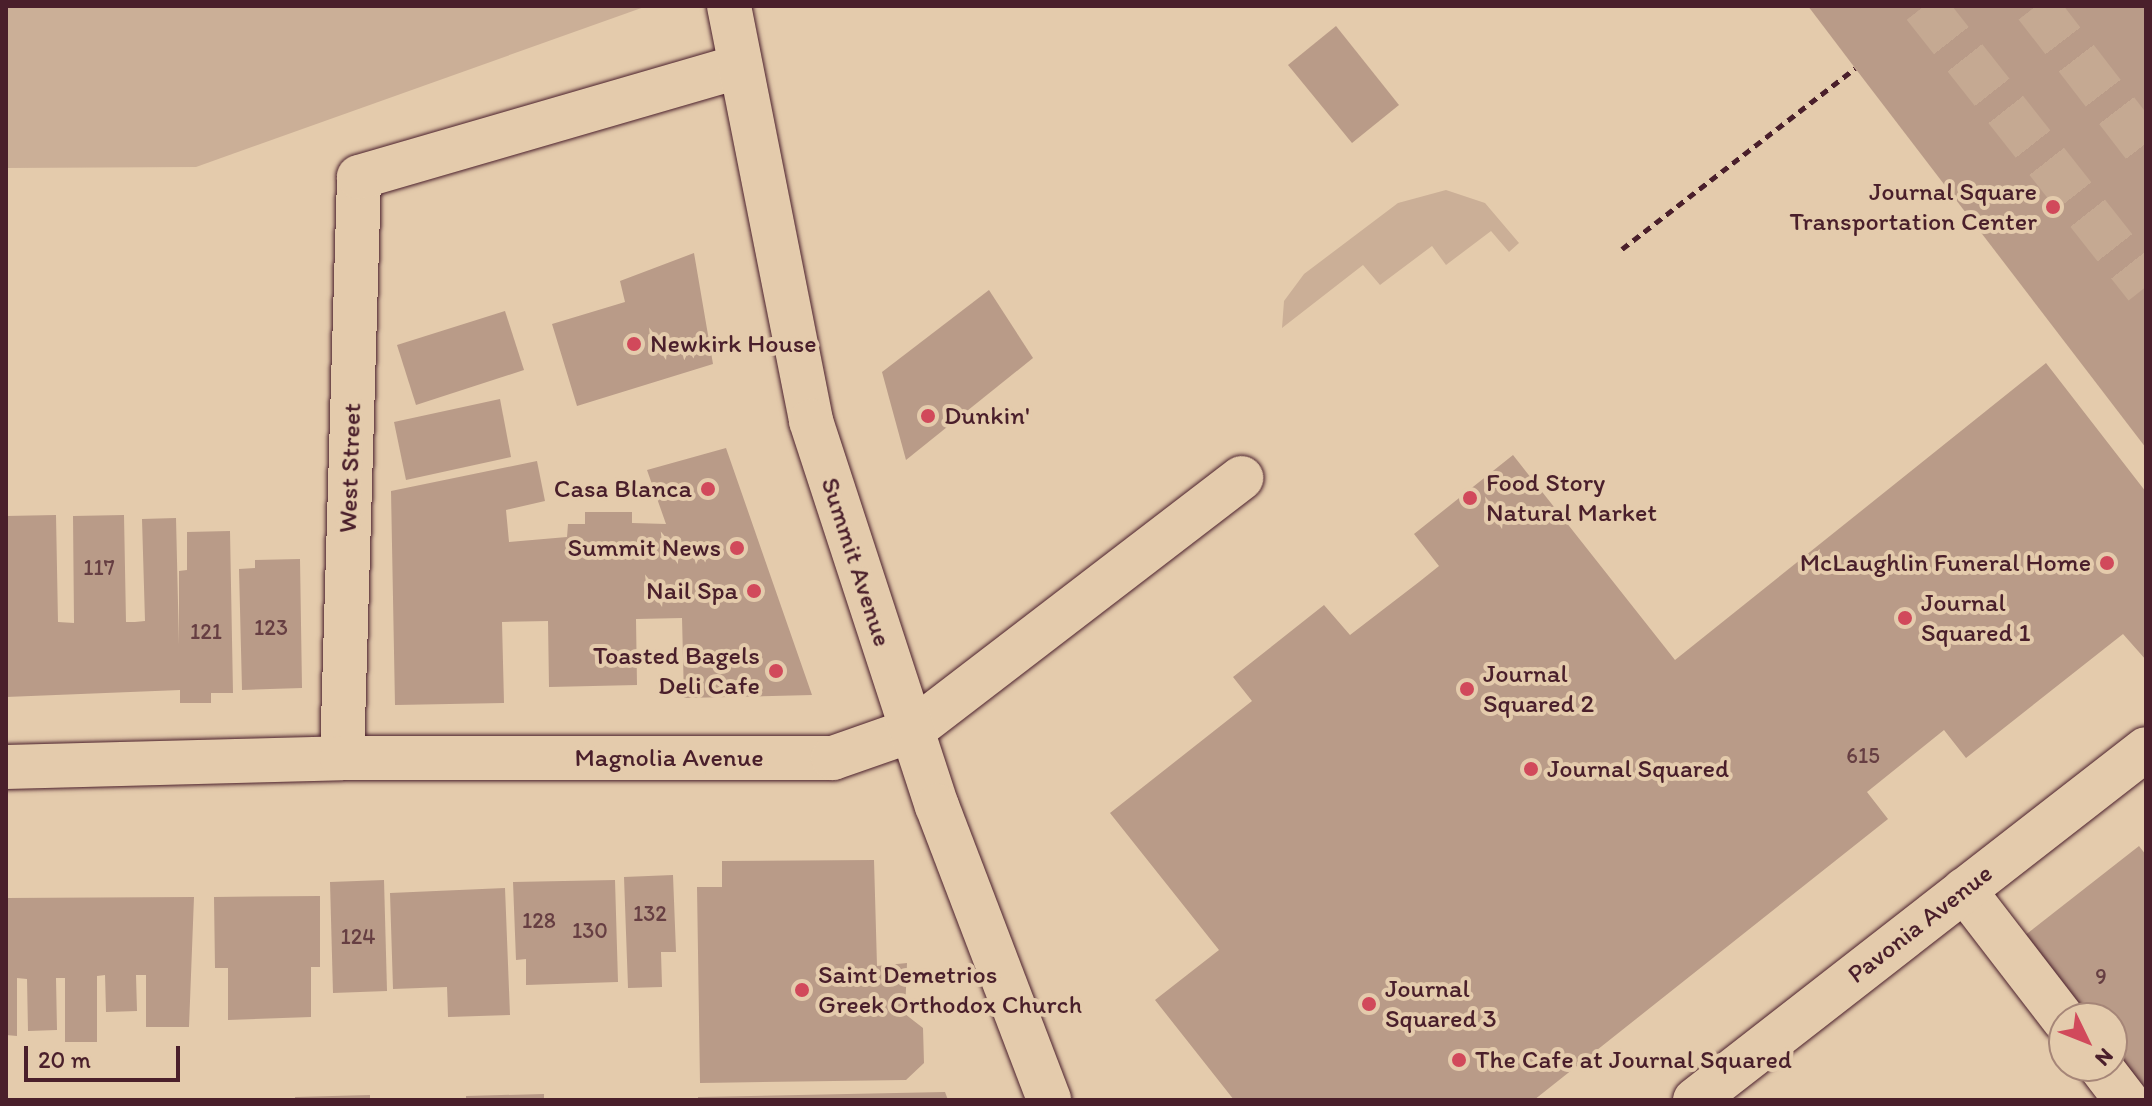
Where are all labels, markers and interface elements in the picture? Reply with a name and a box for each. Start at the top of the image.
place label: Journal Square Transportation Center [1789,176,2037,238]
marker: Journal Square Transportation Center [2044,198,2062,216]
place label: Newkirk House [650,328,817,360]
marker: Newkirk House [625,335,643,353]
place label: Dunkin' [944,400,1030,432]
street label: West Street [332,403,368,533]
marker: Dunkin' [919,407,937,425]
place label: Food Story Natural Market [1486,467,1657,528]
place label: Casa Blanca [555,473,692,505]
street label: Summit Avenue [814,474,898,650]
marker: Casa Blanca [699,480,717,498]
marker: Food Story Natural Market [1461,489,1479,507]
place label: Summit News [568,532,721,564]
marker: Summit News [728,539,746,557]
place label: McLaughlin Funeral Home [1800,547,2091,579]
marker: McLaughlin Funeral Home [2098,554,2116,572]
house number: 117 [83,555,115,581]
place label: Nail Spa [645,575,738,607]
marker: Nail Spa [745,582,763,600]
place label: Journal Squared 1 [1921,587,2030,648]
marker: Journal Squared 1 [1896,609,1914,627]
house number: 123 [254,615,288,641]
house number: 121 [190,619,222,645]
place label: Toasted Bagels Deli Cafe [593,640,760,702]
place label: Journal Squared 2 [1483,658,1594,720]
marker: Toasted Bagels Deli Cafe [767,662,785,680]
marker: Journal Squared 2 [1458,680,1476,698]
street label: Magnolia Avenue [574,742,764,774]
house number: 615 [1846,743,1880,769]
place label: Journal Squared [1547,753,1729,785]
marker: Journal Squared [1522,760,1540,778]
street label: Pavonia Avenue [1842,858,1998,990]
house number: 132 [633,901,667,927]
house number: 128 [522,908,556,934]
house number: 130 [572,918,608,944]
house number: 124 [340,924,376,950]
place label: Saint Demetrios Greek Orthodox Church [818,959,1083,1020]
house number: 9 [2095,964,2107,990]
place label: Journal Squared 3 [1385,973,1497,1034]
marker: Saint Demetrios Greek Orthodox Church [793,981,811,999]
marker: Journal Squared 3 [1360,995,1378,1013]
north arrow [2048,1002,2128,1082]
scale bar [28,1030,184,1080]
text: N [2090,1043,2119,1072]
place label: The Cafe at Journal Squared [1475,1044,1791,1076]
text: 20 m [38,1045,91,1074]
marker: The Cafe at Journal Squared [1450,1051,1468,1069]

